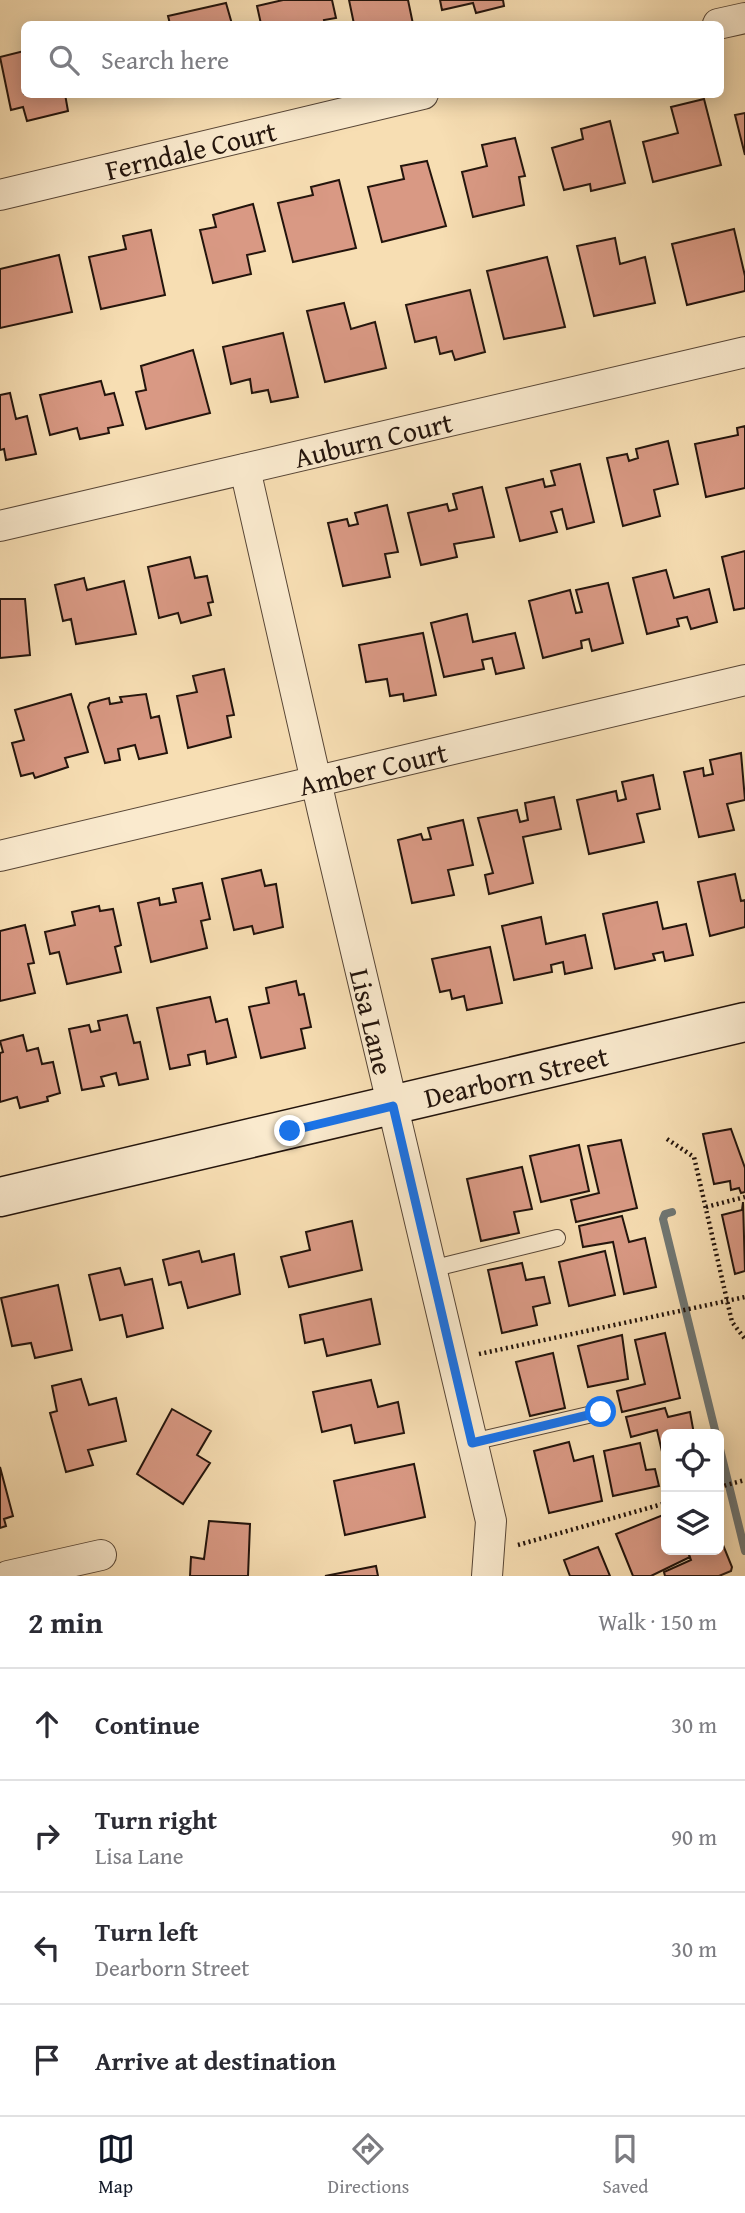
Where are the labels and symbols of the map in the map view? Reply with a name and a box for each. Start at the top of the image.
street label: Ferndale Court [101,109,280,190]
street label: Auburn Court [290,401,456,477]
street label: Amber Court [294,731,451,805]
street label: Lisa Lane [340,964,405,1079]
street label: Dearborn Street [420,1034,612,1117]
route end [274,1115,305,1146]
route start [585,1396,616,1427]

